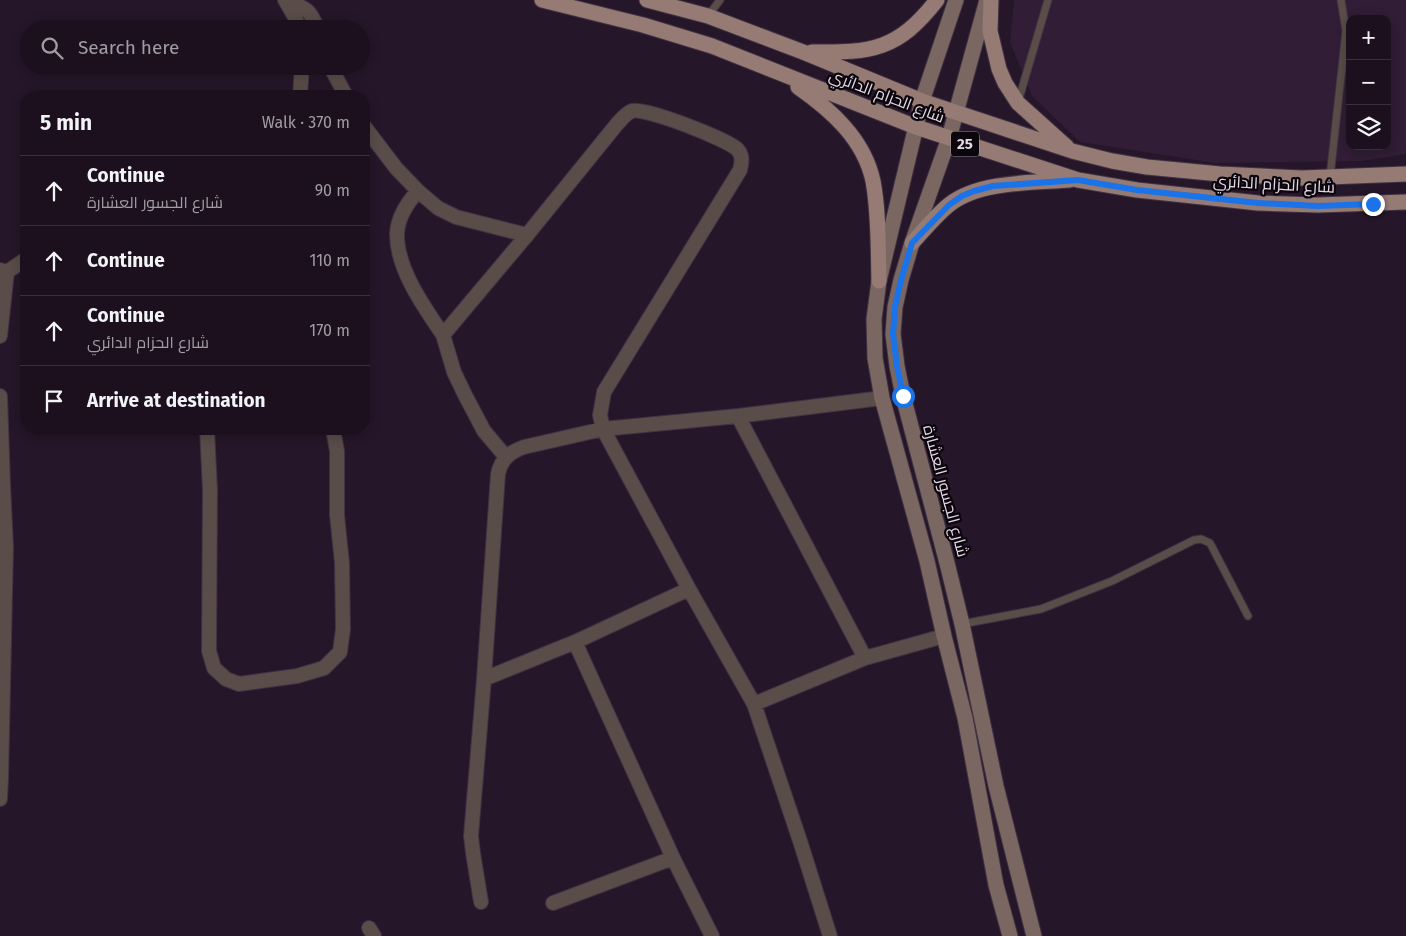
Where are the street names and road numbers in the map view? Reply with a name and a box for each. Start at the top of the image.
street label: شارع الحزام الدائري [825,65,947,130]
road number: 25 [951,132,979,156]
street label: شارع الحزام الدائري [1212,171,1335,201]
street label: شارع الجسور العشارة [917,423,973,560]

